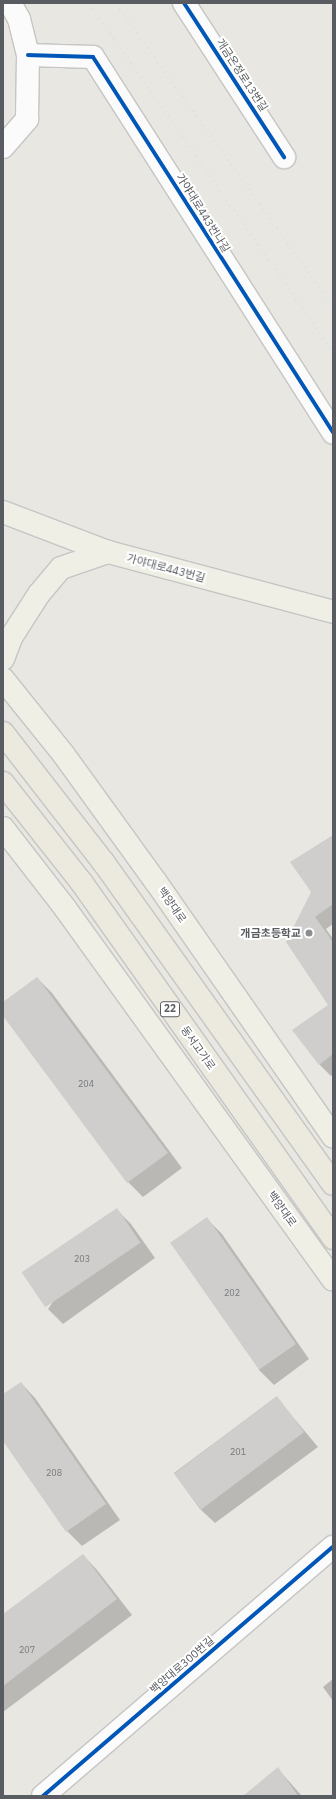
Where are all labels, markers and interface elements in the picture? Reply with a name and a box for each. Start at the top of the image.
street label: 개금온정로13번길 [214,36,270,114]
street label: 가야대로443번나길 [173,171,233,255]
street label: 가야대로443번길 [125,551,207,585]
street label: 백양대로 [155,885,189,925]
place label: 개금초등학교 [240,926,301,940]
marker: 개금초등학교 [304,928,314,938]
road number: 22 [160,1001,180,1017]
street label: 동서고가로 [178,1023,218,1073]
house number: 204 [78,1079,94,1089]
street label: 백양대로 [265,1189,299,1229]
house number: 203 [74,1254,90,1264]
house number: 202 [224,1288,240,1298]
house number: 201 [230,1447,246,1457]
house number: 208 [46,1468,62,1478]
street label: 백양대로300번길 [147,1634,217,1696]
house number: 207 [19,1645,35,1655]

